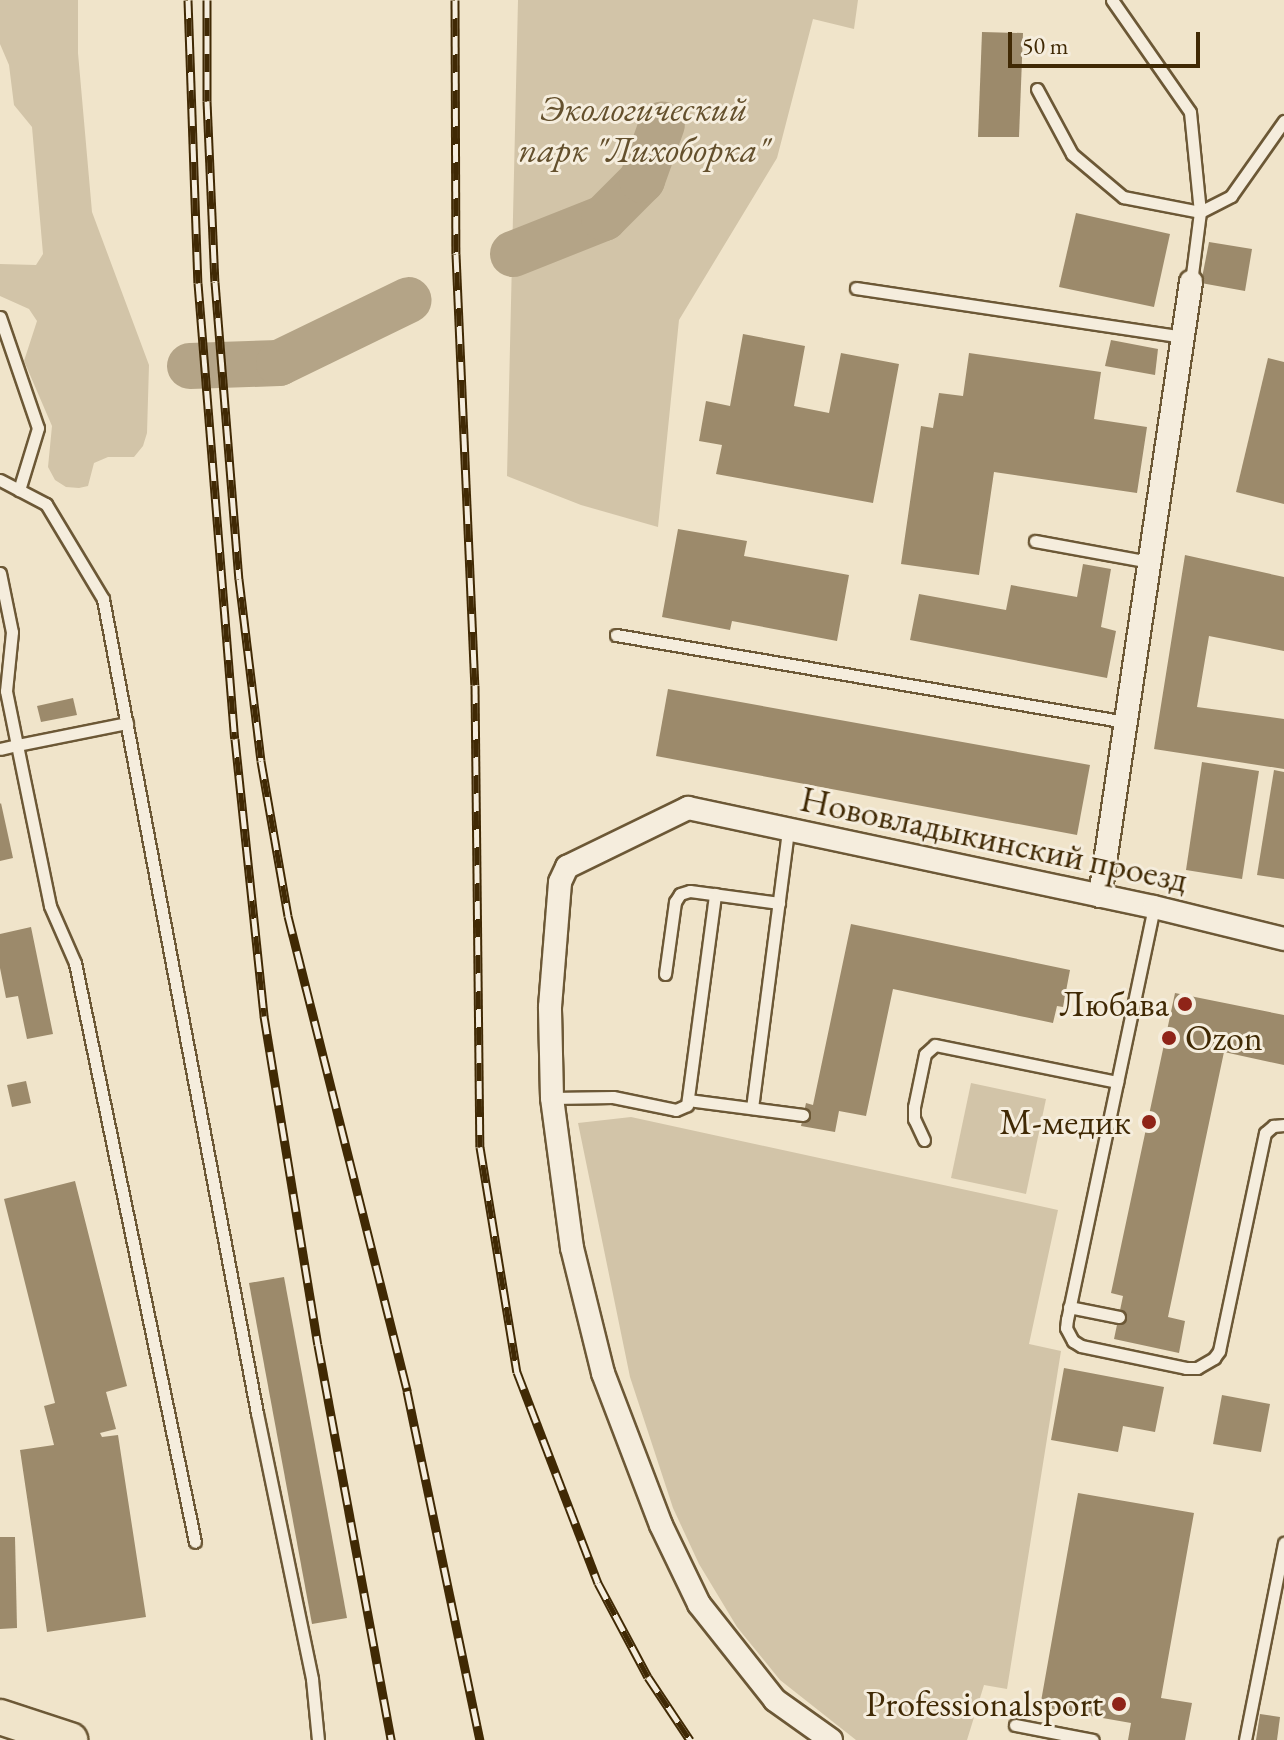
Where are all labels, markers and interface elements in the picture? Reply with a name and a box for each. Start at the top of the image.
scale bar [1012,16,1204,66]
text: 50 m [1022,30,1069,61]
park label: Экологический парк "Лихоборка" [519,86,769,171]
street label: Нововладыкинский проезд [797,777,1191,901]
place label: Любава [1059,982,1169,1026]
marker: Любава [1176,995,1194,1013]
place label: Ozon [1185,1016,1263,1060]
marker: Ozon [1160,1029,1178,1047]
place label: М-медик [1000,1100,1131,1144]
marker: М-медик [1138,1111,1160,1133]
place label: Professionalsport [865,1682,1103,1726]
marker: Professionalsport [1110,1695,1128,1713]

